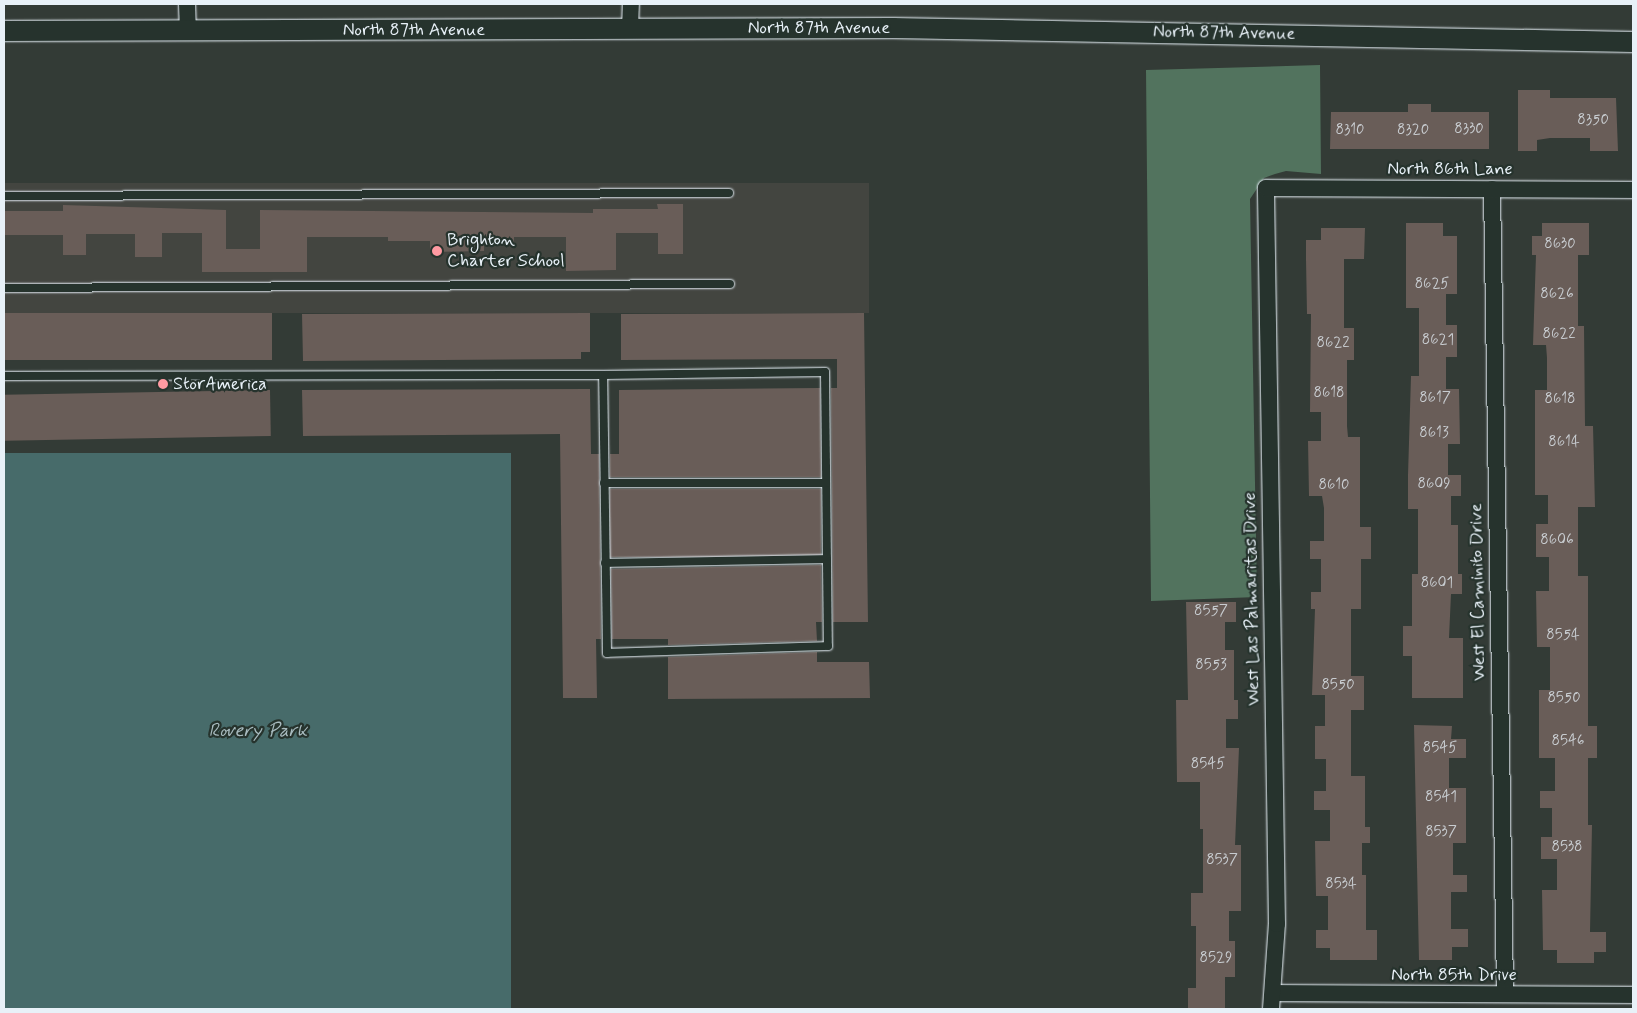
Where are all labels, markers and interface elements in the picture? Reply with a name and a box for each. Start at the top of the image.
street label: North 87th Avenue [748,17,890,39]
street label: North 87th Avenue [343,19,485,41]
street label: North 87th Avenue [1153,21,1295,45]
house number: 8350 [1577,112,1609,130]
house number: 8330 [1454,121,1484,139]
house number: 8310 [1335,122,1365,140]
house number: 8320 [1397,122,1429,140]
street label: North 86th Lane [1387,158,1513,180]
place label: Brighton Charter School [447,230,565,272]
house number: 8630 [1544,236,1576,254]
marker: Brighton Charter School [431,245,443,257]
house number: 8625 [1415,276,1449,294]
house number: 8626 [1540,286,1574,304]
house number: 8622 [1542,326,1576,344]
house number: 8621 [1422,332,1454,350]
house number: 8622 [1316,335,1350,353]
place label: StorAmerica [173,373,267,395]
marker: StorAmerica [157,378,169,390]
house number: 8618 [1313,385,1345,403]
house number: 8617 [1419,390,1451,408]
house number: 8618 [1544,391,1576,409]
house number: 8613 [1419,425,1449,443]
house number: 8614 [1548,434,1580,452]
house number: 8609 [1417,476,1451,494]
house number: 8610 [1319,477,1349,495]
street label: West Las Palmaritas Drive [1239,496,1265,702]
street label: West El Caminito Drive [1466,499,1490,685]
house number: 8606 [1540,532,1574,550]
house number: 8601 [1421,575,1453,593]
house number: 8557 [1194,603,1228,621]
house number: 8554 [1546,627,1580,645]
house number: 8553 [1195,657,1227,675]
house number: 8550 [1321,677,1355,695]
house number: 8550 [1547,690,1581,708]
water label: Rovery Park [210,720,306,742]
house number: 8546 [1552,733,1584,751]
house number: 8545 [1423,740,1457,758]
house number: 8545 [1191,756,1225,774]
house number: 8541 [1425,789,1457,807]
house number: 8537 [1425,824,1457,842]
house number: 8538 [1551,839,1583,857]
house number: 8537 [1206,852,1238,870]
house number: 8534 [1325,876,1357,894]
house number: 8529 [1200,950,1232,968]
street label: North 85th Drive [1391,964,1517,986]

